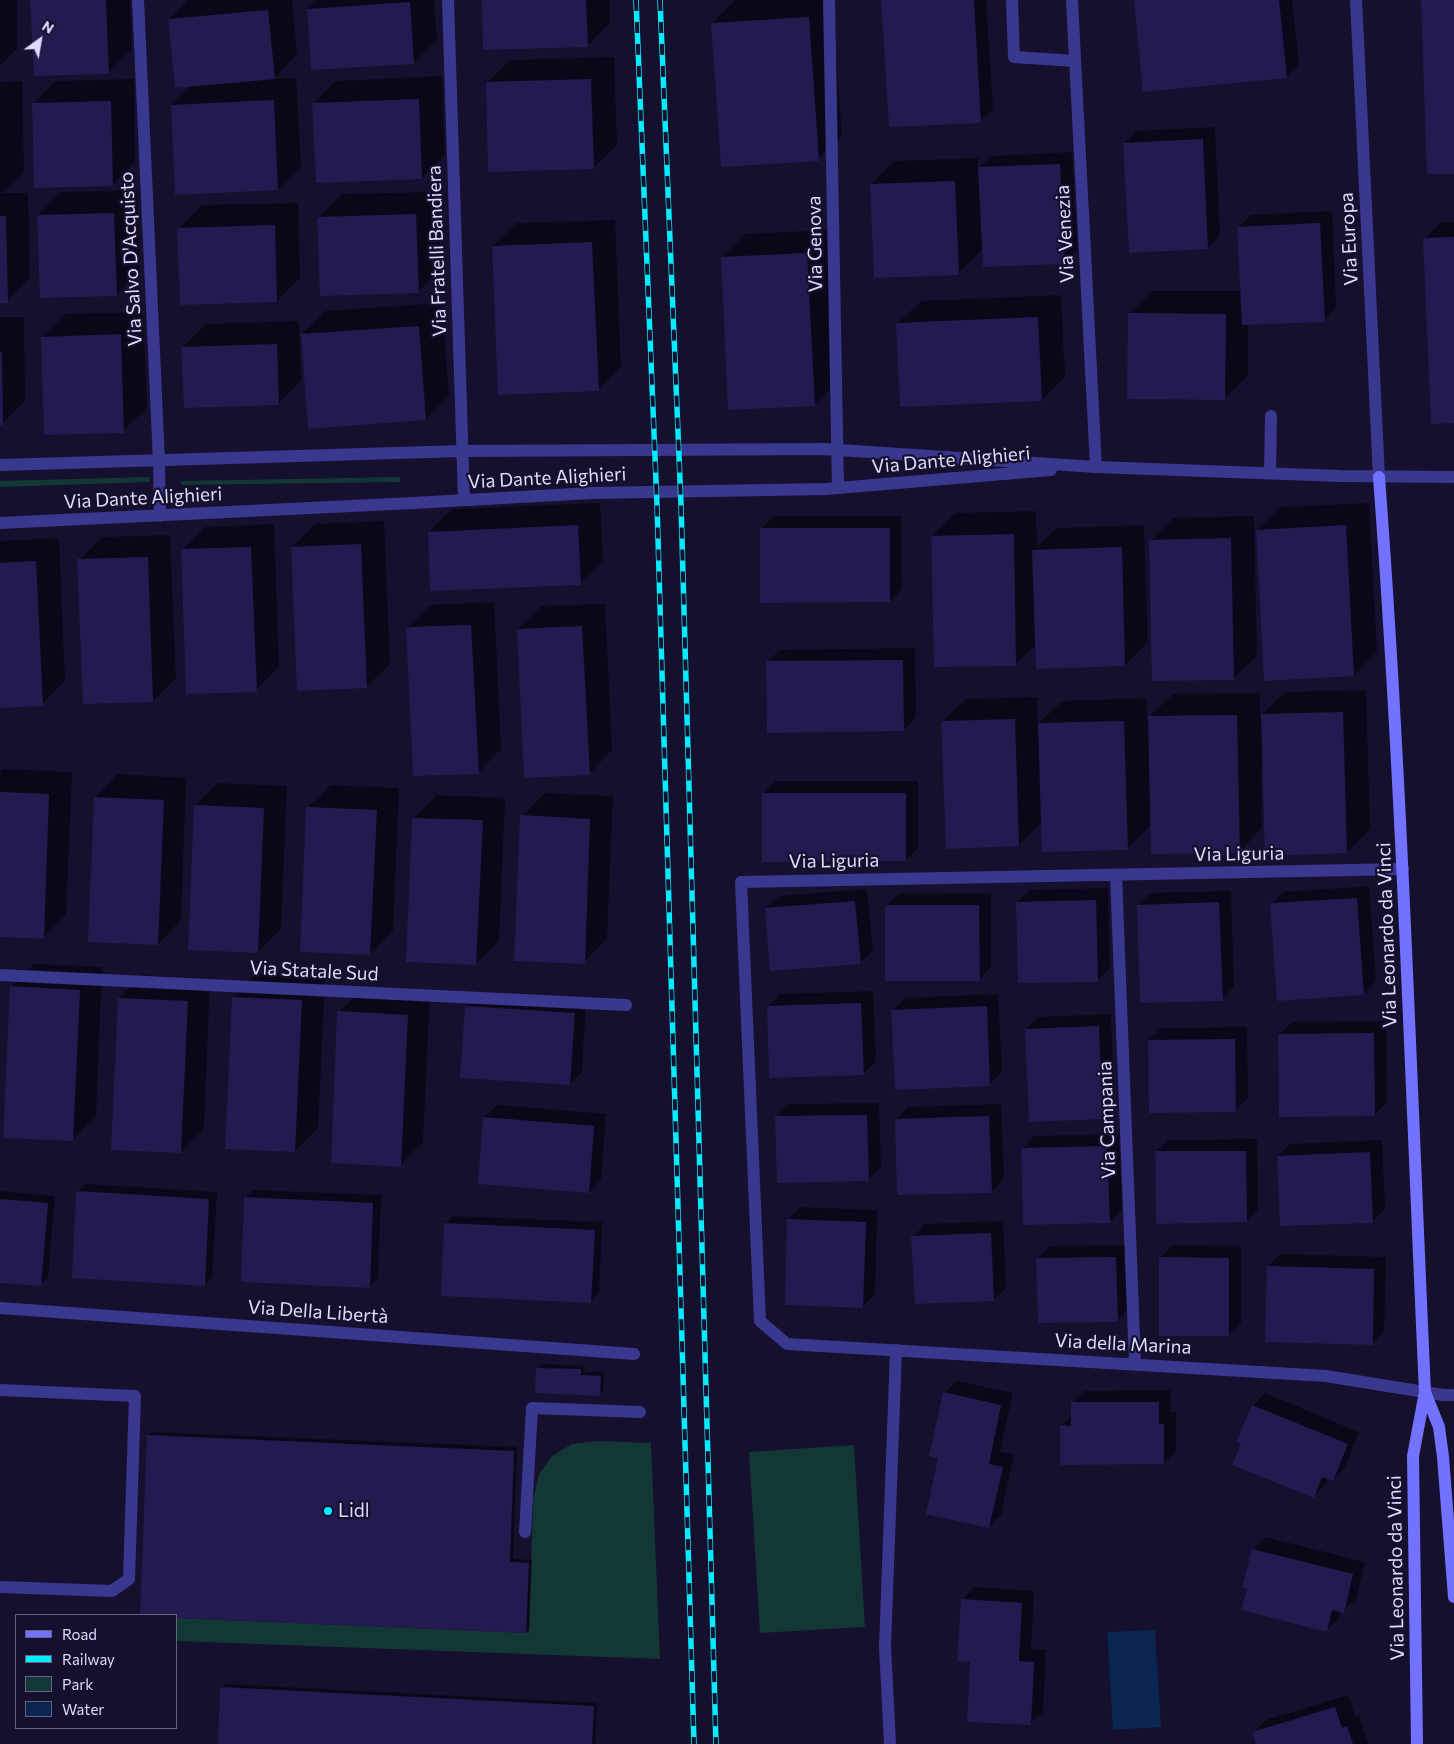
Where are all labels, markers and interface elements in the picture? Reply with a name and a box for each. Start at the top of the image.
north arrow [15,15,65,65]
text: N [39,17,57,37]
street label: Via Fratelli Bandiera [423,165,451,337]
street label: Via Salvo D'Acquisto [115,171,147,347]
street label: Via Venezia [1051,184,1079,284]
street label: Via Europa [1335,192,1363,286]
street label: Via Genova [803,195,827,293]
street label: Via Dante Alighieri [871,442,1031,478]
street label: Via Dante Alighieri [467,462,627,494]
street label: Via Dante Alighieri [63,482,223,514]
street label: Via Liguria [1194,842,1284,866]
street label: Via Leonardo da Vinci [1372,842,1402,1028]
street label: Via Liguria [789,849,879,873]
street label: Via Statale Sud [249,956,379,986]
street label: Via Campania [1094,1061,1120,1179]
street label: Via Della Libertà [247,1296,389,1328]
street label: Via della Marina [1054,1329,1192,1359]
street label: Via Leonardo da Vinci [1383,1475,1409,1661]
place label: Lidl [338,1500,370,1522]
marker: Lidl [322,1505,334,1517]
legend [15,1614,178,1729]
text: Road [62,1625,97,1643]
text: Railway [62,1650,115,1668]
text: Park [62,1675,93,1693]
text: Water [62,1700,104,1718]

